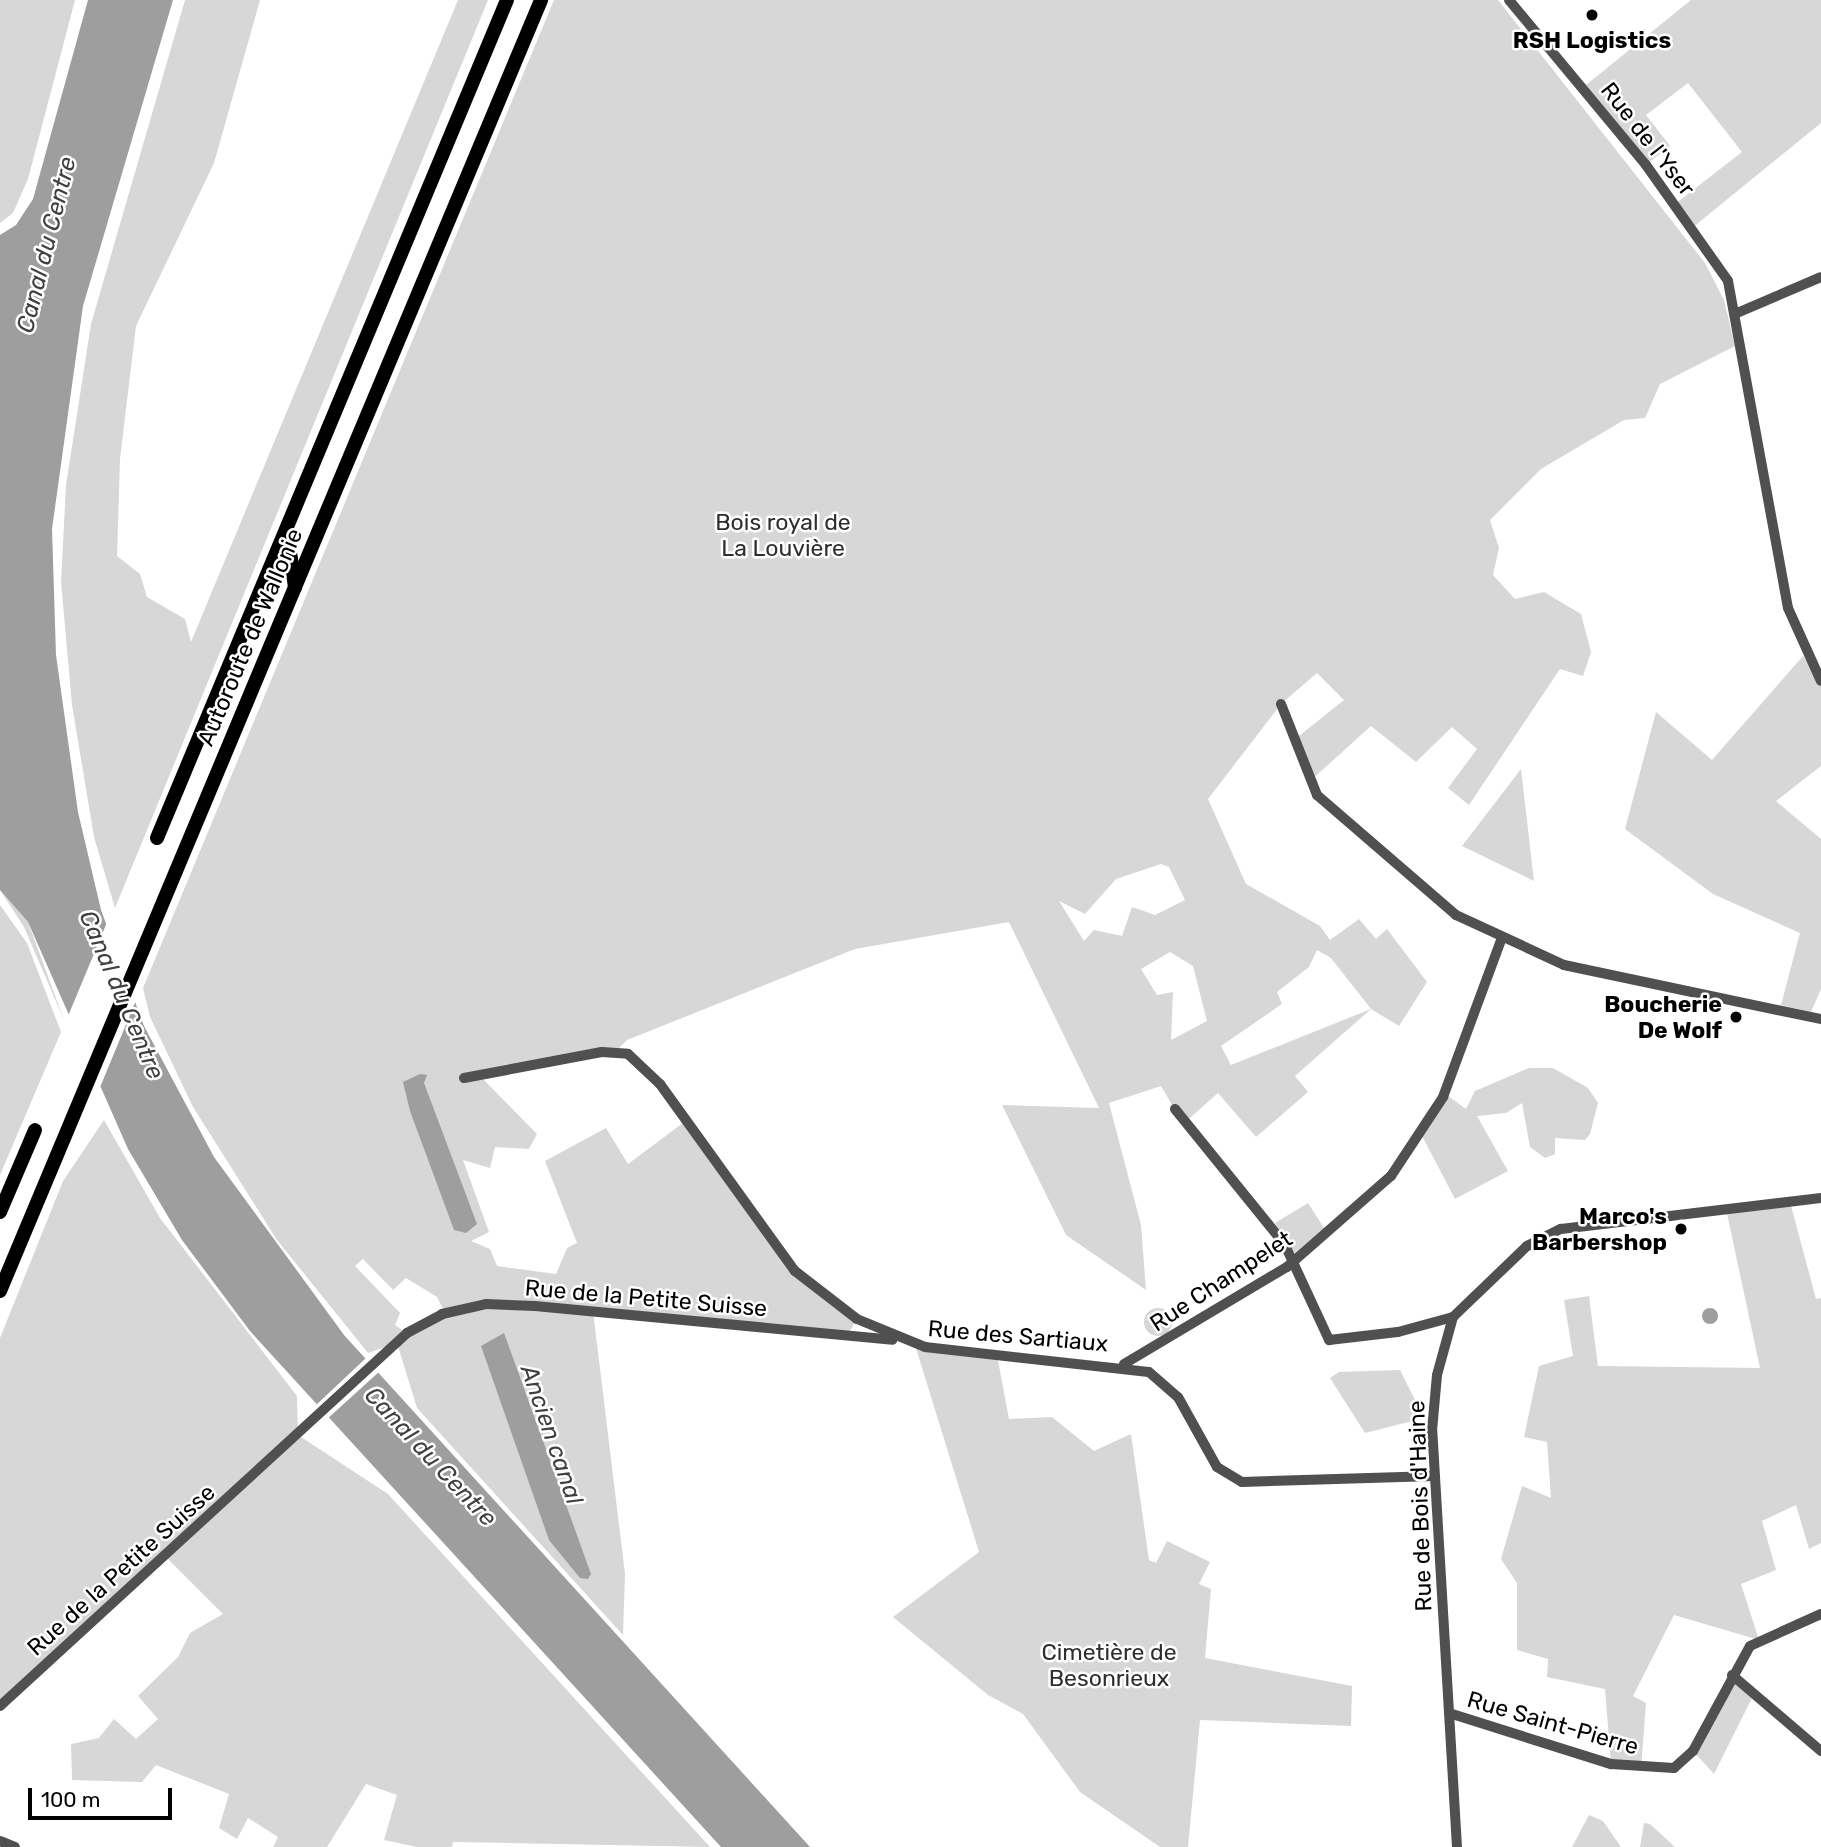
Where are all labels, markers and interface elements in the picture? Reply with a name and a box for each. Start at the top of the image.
marker: RSH Logistics [1584,7,1600,23]
place label: RSH Logistics [1513,26,1671,54]
street label: Rue de l'Yser [1595,77,1701,201]
water label: Canal du Centre [11,154,83,336]
park label: Bois royal de La Louvière [715,508,851,562]
street label: Autoroute de Wallonie [192,524,308,750]
water label: Canal du Centre [72,906,170,1084]
place label: Boucherie De Wolf [1604,990,1722,1044]
marker: Boucherie De Wolf [1728,1009,1744,1025]
place label: Marco's Barbershop [1532,1202,1667,1256]
marker: Marco's Barbershop [1673,1221,1689,1237]
street label: Rue Champelet [1145,1225,1297,1337]
street label: Rue de la Petite Suisse [524,1274,768,1322]
street label: Rue des Sartiaux [927,1314,1109,1358]
water label: Ancien canal [514,1362,588,1508]
water label: Canal du Centre [358,1381,502,1533]
street label: Rue de Bois d'Haine [1403,1400,1437,1612]
street label: Rue de la Petite Suisse [21,1478,221,1662]
park label: Cimetière de Besonrieux [1041,1638,1177,1692]
street label: Rue Saint-Pierre [1464,1685,1642,1761]
scale bar [32,1773,175,1817]
text: 100 m [41,1787,100,1812]

